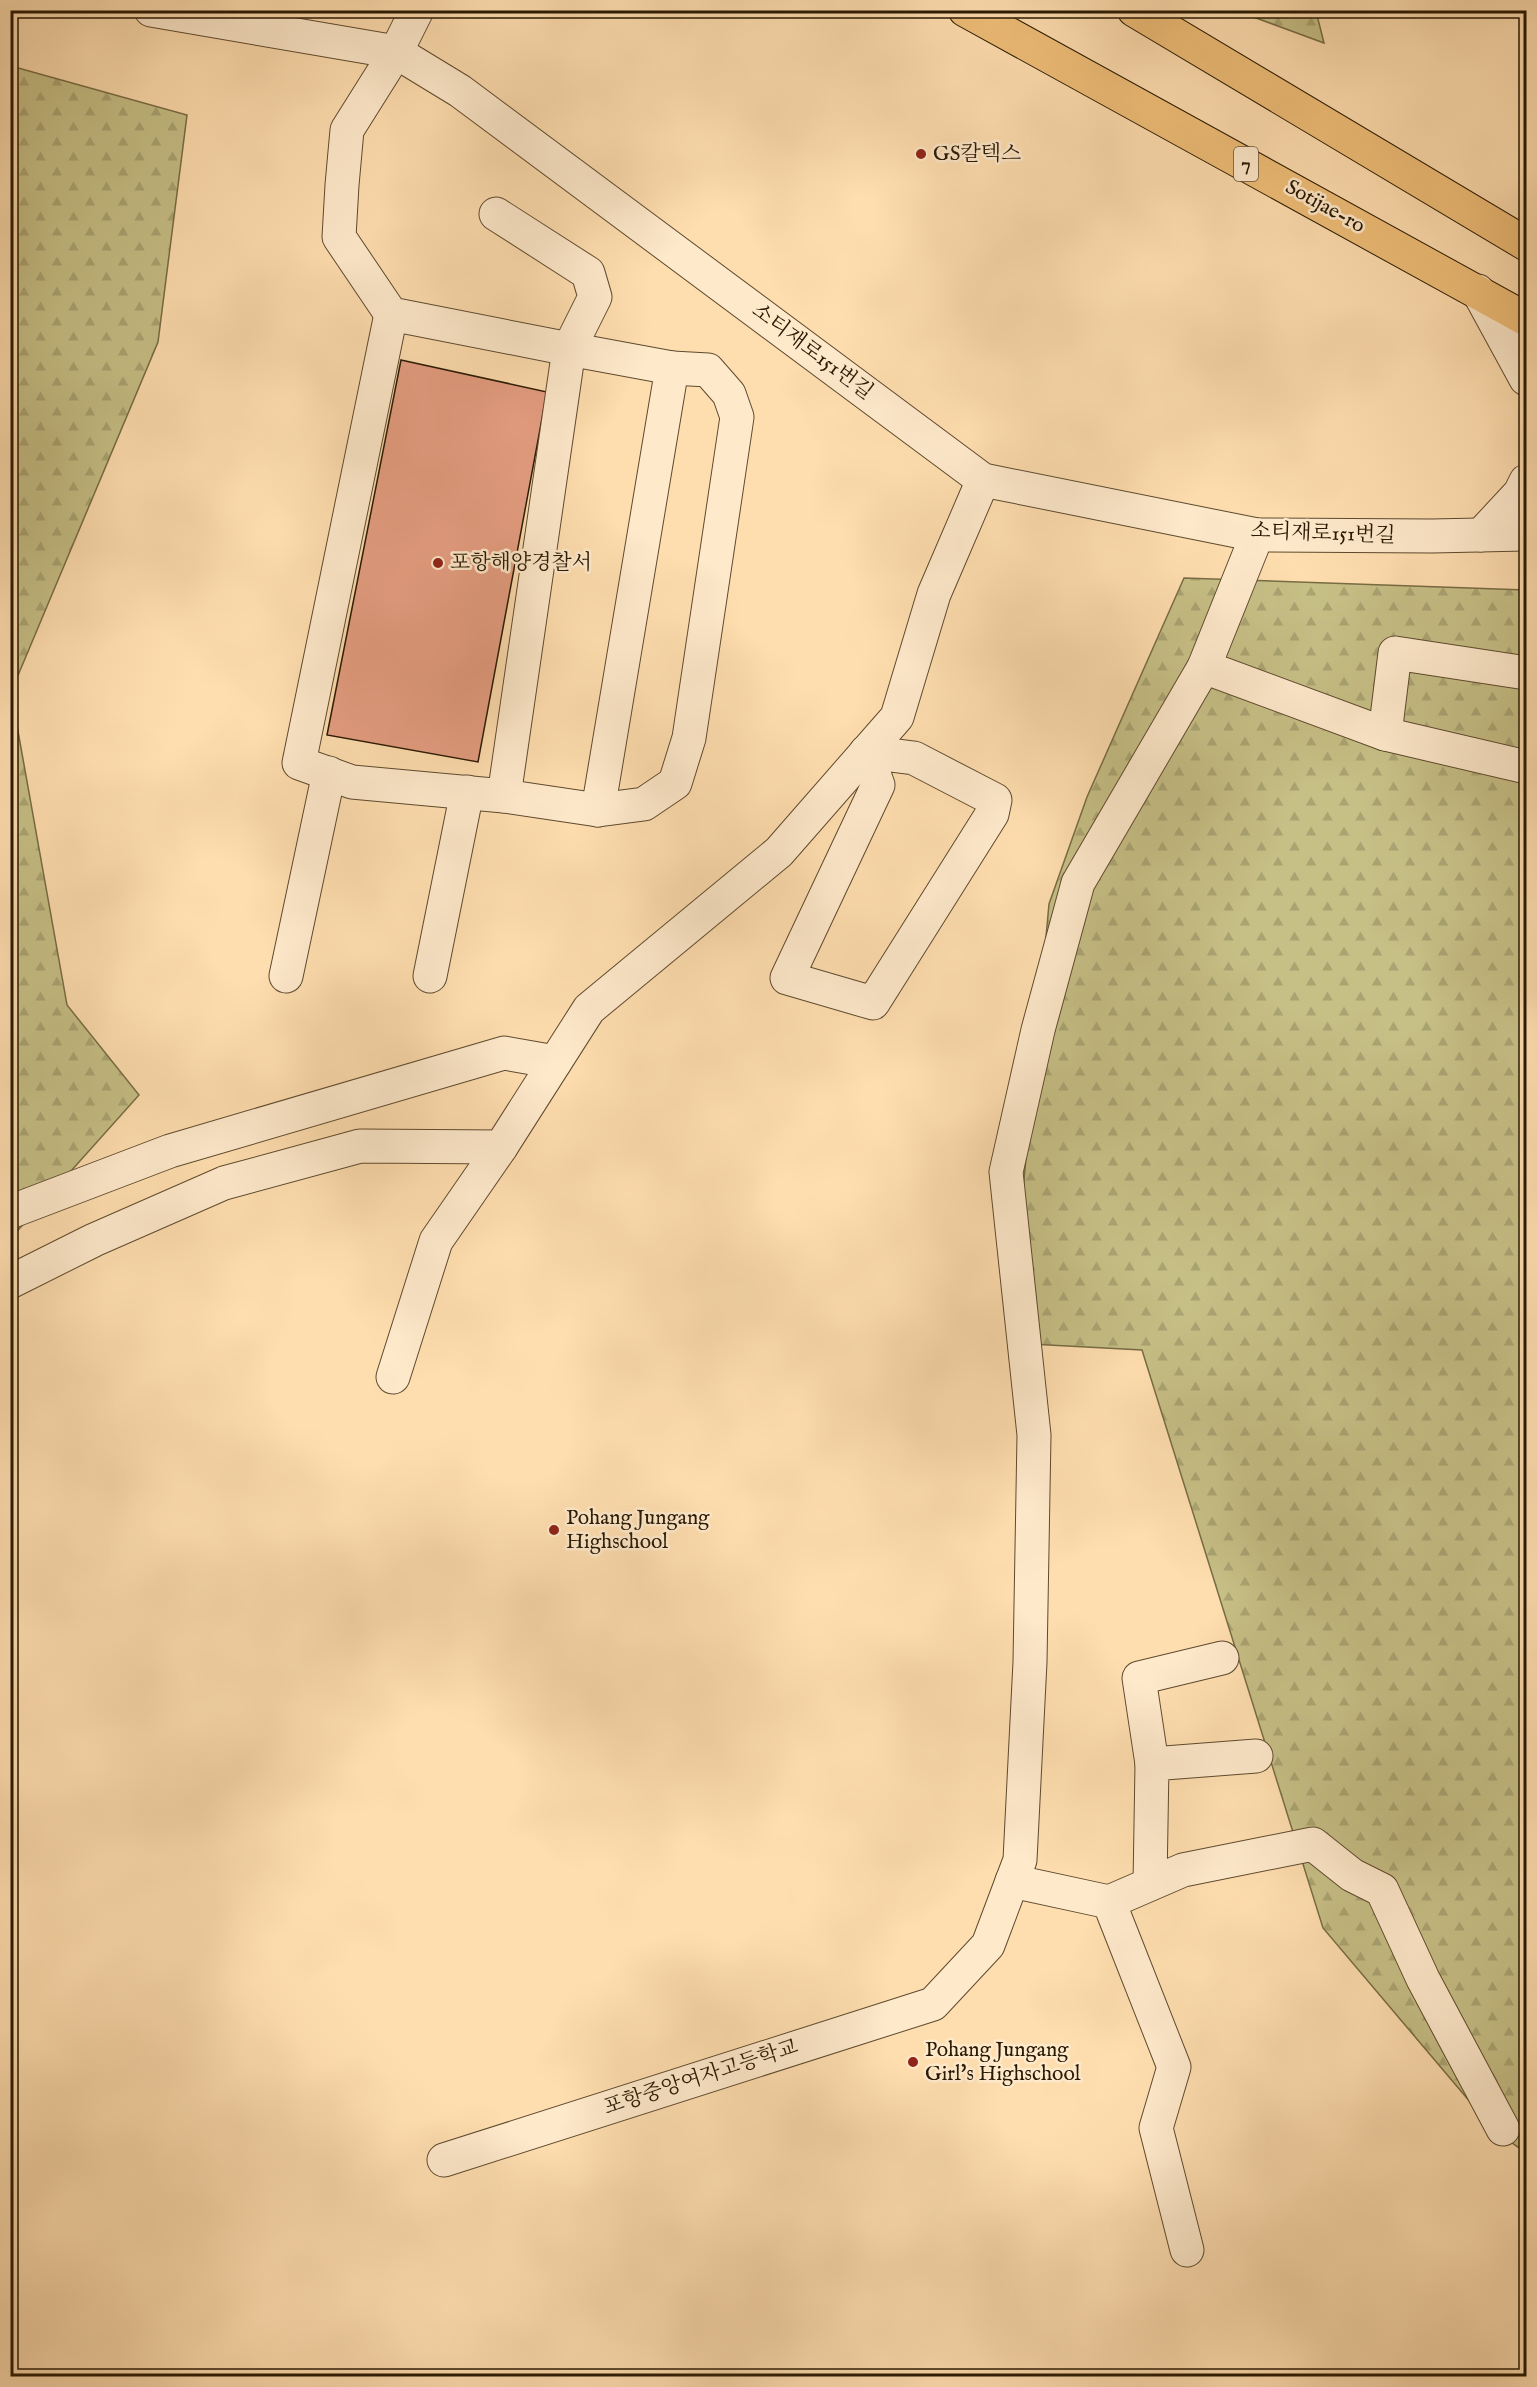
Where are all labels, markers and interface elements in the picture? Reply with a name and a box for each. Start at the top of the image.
place label: GS칼텍스 [933,141,1021,168]
marker: GS칼텍스 [914,147,928,161]
road number: 7 [1234,147,1258,181]
street label: Sotijae-ro [1280,174,1370,240]
street label: 소티재로151번길 [746,298,878,406]
street label: 소티재로151번길 [1250,518,1396,550]
place label: 포항해양경찰서 [450,550,592,577]
marker: 포항해양경찰서 [431,556,445,570]
place label: Pohang Jungang Highschool [566,1505,710,1556]
marker: Pohang Jungang Highschool [547,1523,561,1537]
street label: 포항중앙여자고등학교 [600,2034,802,2122]
place label: Pohang Jungang Girl's Highschool [925,2037,1081,2088]
marker: Pohang Jungang Girl's Highschool [906,2055,920,2069]

